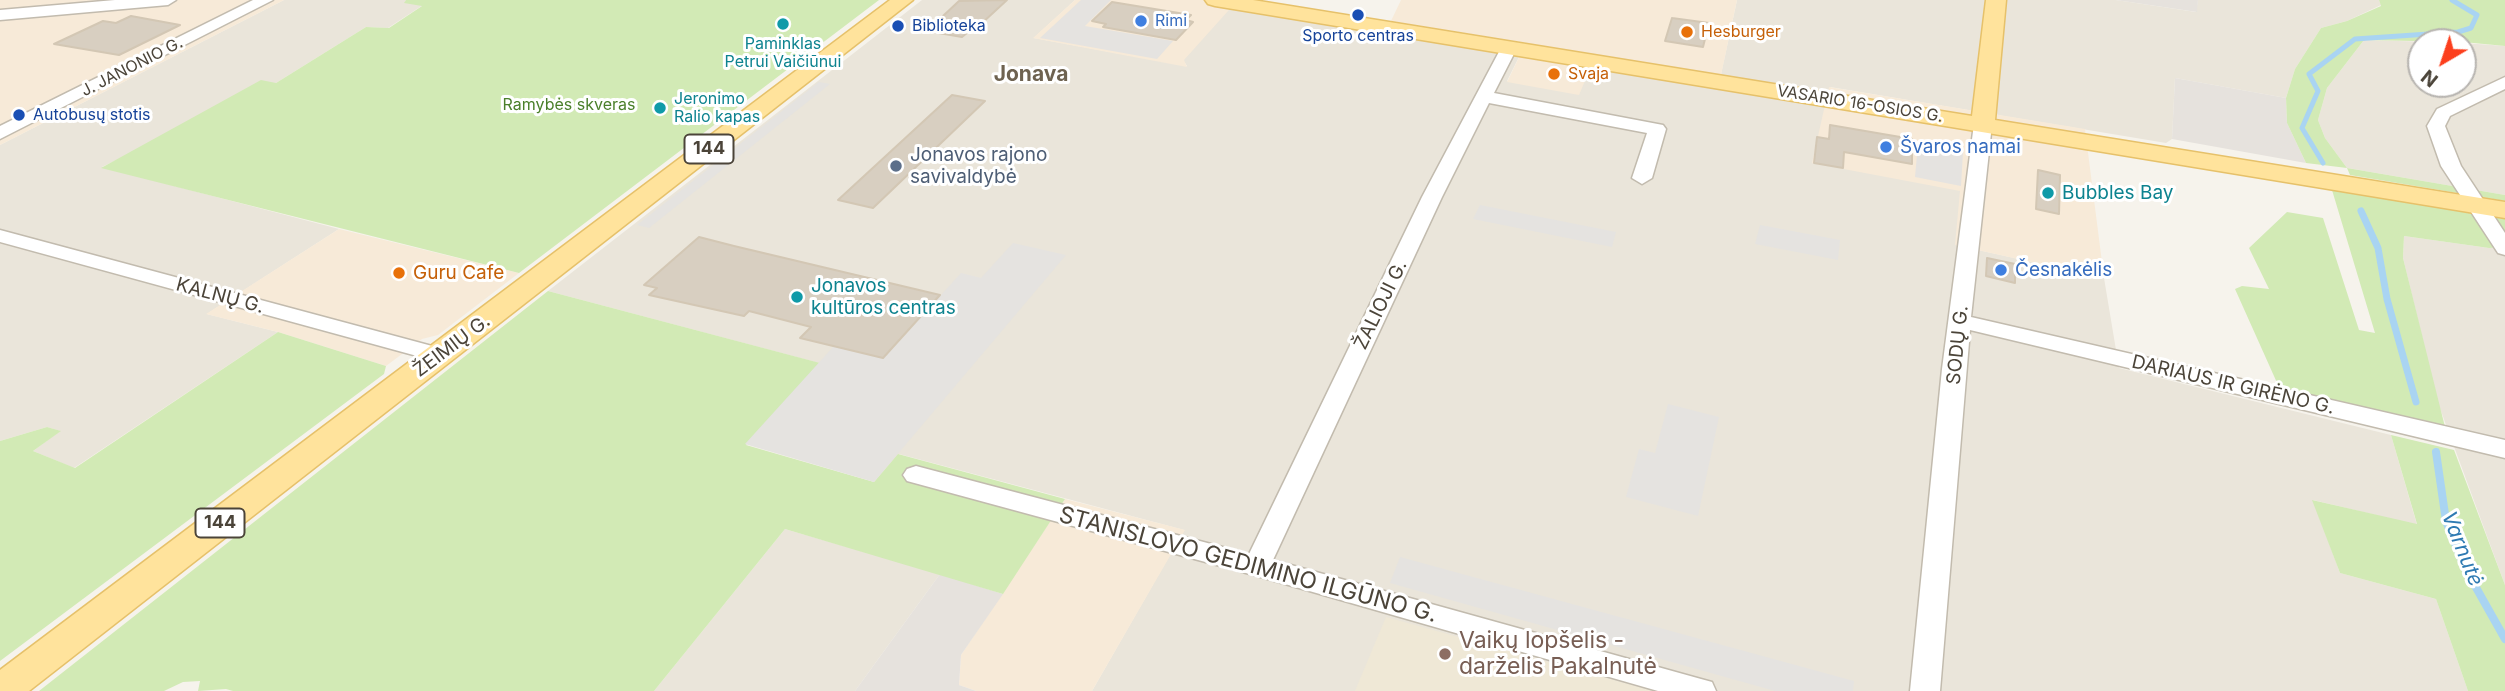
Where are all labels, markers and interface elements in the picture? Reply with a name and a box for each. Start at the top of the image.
marker: Sporto centras [1350,7,1366,23]
place label: Rimi [1155,11,1187,31]
marker: Rimi [1133,13,1149,29]
marker: Paminklas Petrui Vaičiūnui [775,16,791,32]
place label: Biblioteka [912,16,986,36]
marker: Biblioteka [890,18,906,34]
place label: Hesburger [1701,22,1781,42]
marker: Hesburger [1679,24,1695,40]
place label: Sporto centras [1302,26,1414,46]
north arrow [2407,28,2477,98]
street label: J. JANONIO G. [78,33,186,101]
place label: Paminklas Petrui Vaičiūnui [725,34,841,72]
district label: Jonava [994,62,1068,88]
place label: Svaja [1568,64,1609,84]
text: N [2417,65,2443,92]
marker: Svaja [1546,66,1562,82]
street label: VASARIO 16-OSIOS G. [1776,81,1944,127]
place label: Jeronimo Ralio kapas [674,89,760,127]
park label: Ramybės skveras [503,95,635,115]
marker: Jeronimo Ralio kapas [652,100,668,116]
place label: Autobusų stotis [33,105,151,125]
marker: Autobusų stotis [11,107,27,123]
road number: 144 [684,134,734,164]
place label: Švaros namai [1900,136,2021,158]
marker: Švaros namai [1878,139,1894,155]
place label: Jonavos rajono savivaldybė [910,144,1047,188]
marker: Jonavos rajono savivaldybė [888,158,904,174]
place label: Bubbles Bay [2062,182,2173,204]
marker: Bubbles Bay [2040,185,2056,201]
street label: ŽALIOJI G. [1350,257,1412,353]
place label: Česnakėlis [2015,259,2112,281]
place label: Guru Cafe [413,262,504,284]
marker: Česnakėlis [1993,262,2009,278]
marker: Guru Cafe [391,265,407,281]
street label: KALNŲ G. [174,273,266,319]
place label: Jonavos kultūros centras [811,275,956,319]
marker: Jonavos kultūros centras [789,289,805,305]
street label: SODŲ G. [1943,304,1973,386]
street label: ŽEIMIŲ G. [409,310,495,382]
street label: DARIAUS IR GIRĖNO G. [2129,351,2337,419]
street label: STANISLOVO GEDIMINO ILGŪNO G. [1056,501,1440,629]
road number: 144 [196,508,244,538]
water label: Varnutė [2436,508,2488,590]
place label: Vaikų lopšelis - darželis Pakalnutė [1459,627,1657,681]
marker: Vaikų lopšelis - darželis Pakalnutė [1437,646,1453,662]

